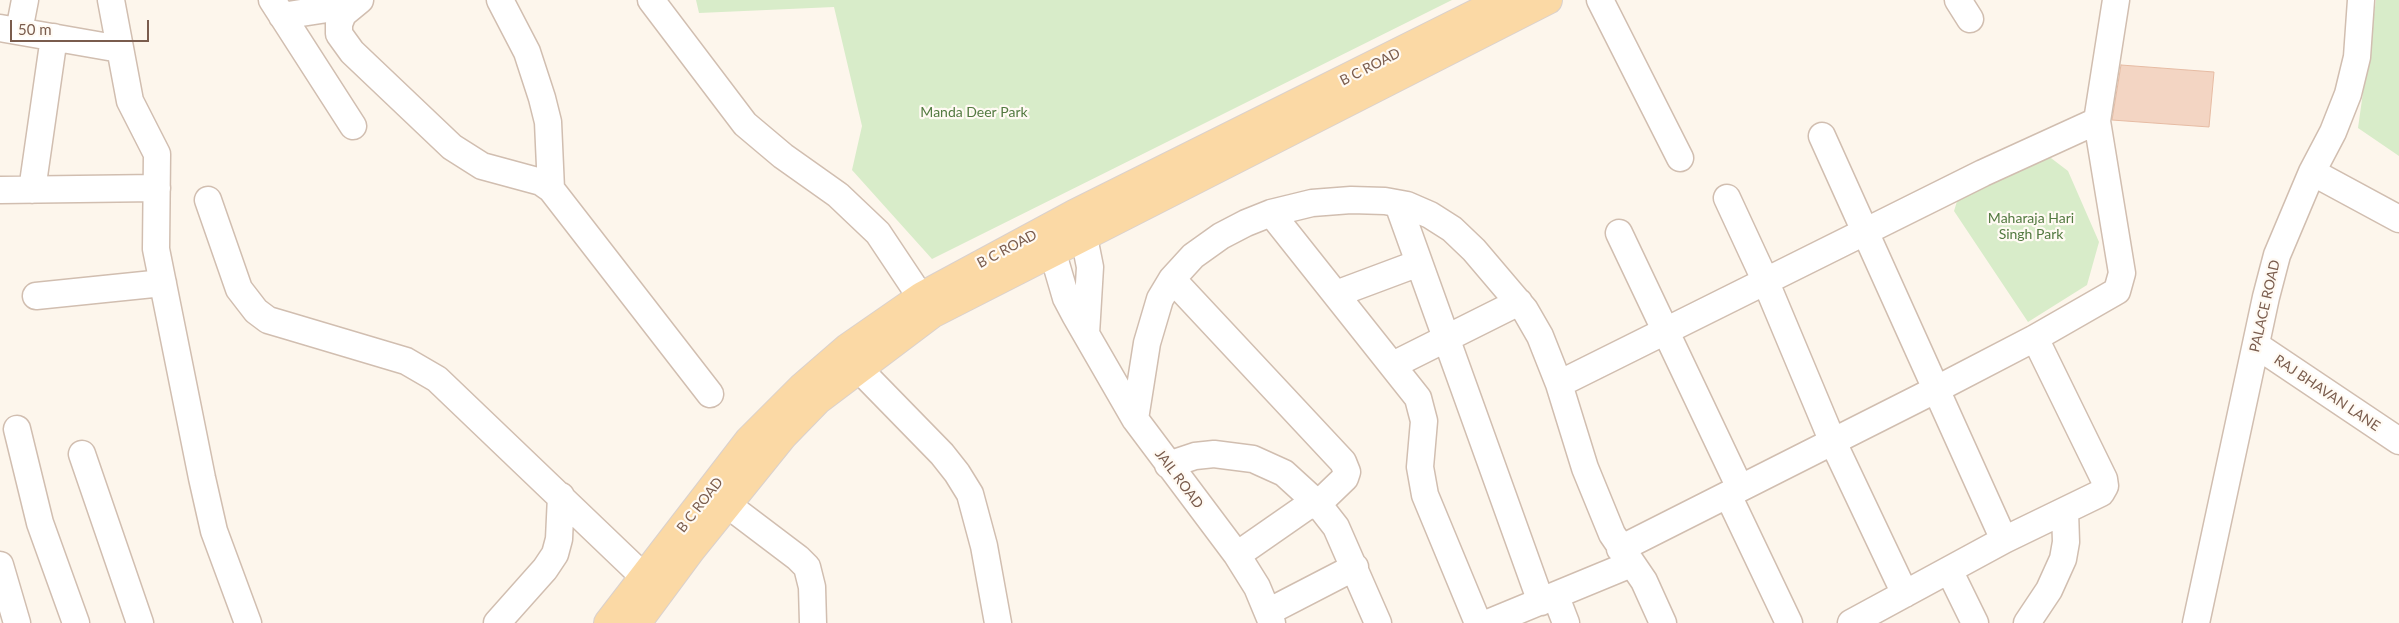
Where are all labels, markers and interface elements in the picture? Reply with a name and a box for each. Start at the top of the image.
scale bar [12,10,151,42]
text: 50 m [18,20,52,38]
street label: B C ROAD [1337,45,1403,89]
park label: Manda Deer Park [920,104,1028,120]
park label: Maharaja Hari Singh Park [1988,210,2074,242]
street label: B C ROAD [974,226,1040,272]
street label: PALACE ROAD [2246,258,2284,354]
street label: RAJ BHAVAN LANE [2271,351,2383,435]
street label: JAIL ROAD [1151,446,1207,512]
street label: B C ROAD [673,474,727,536]

